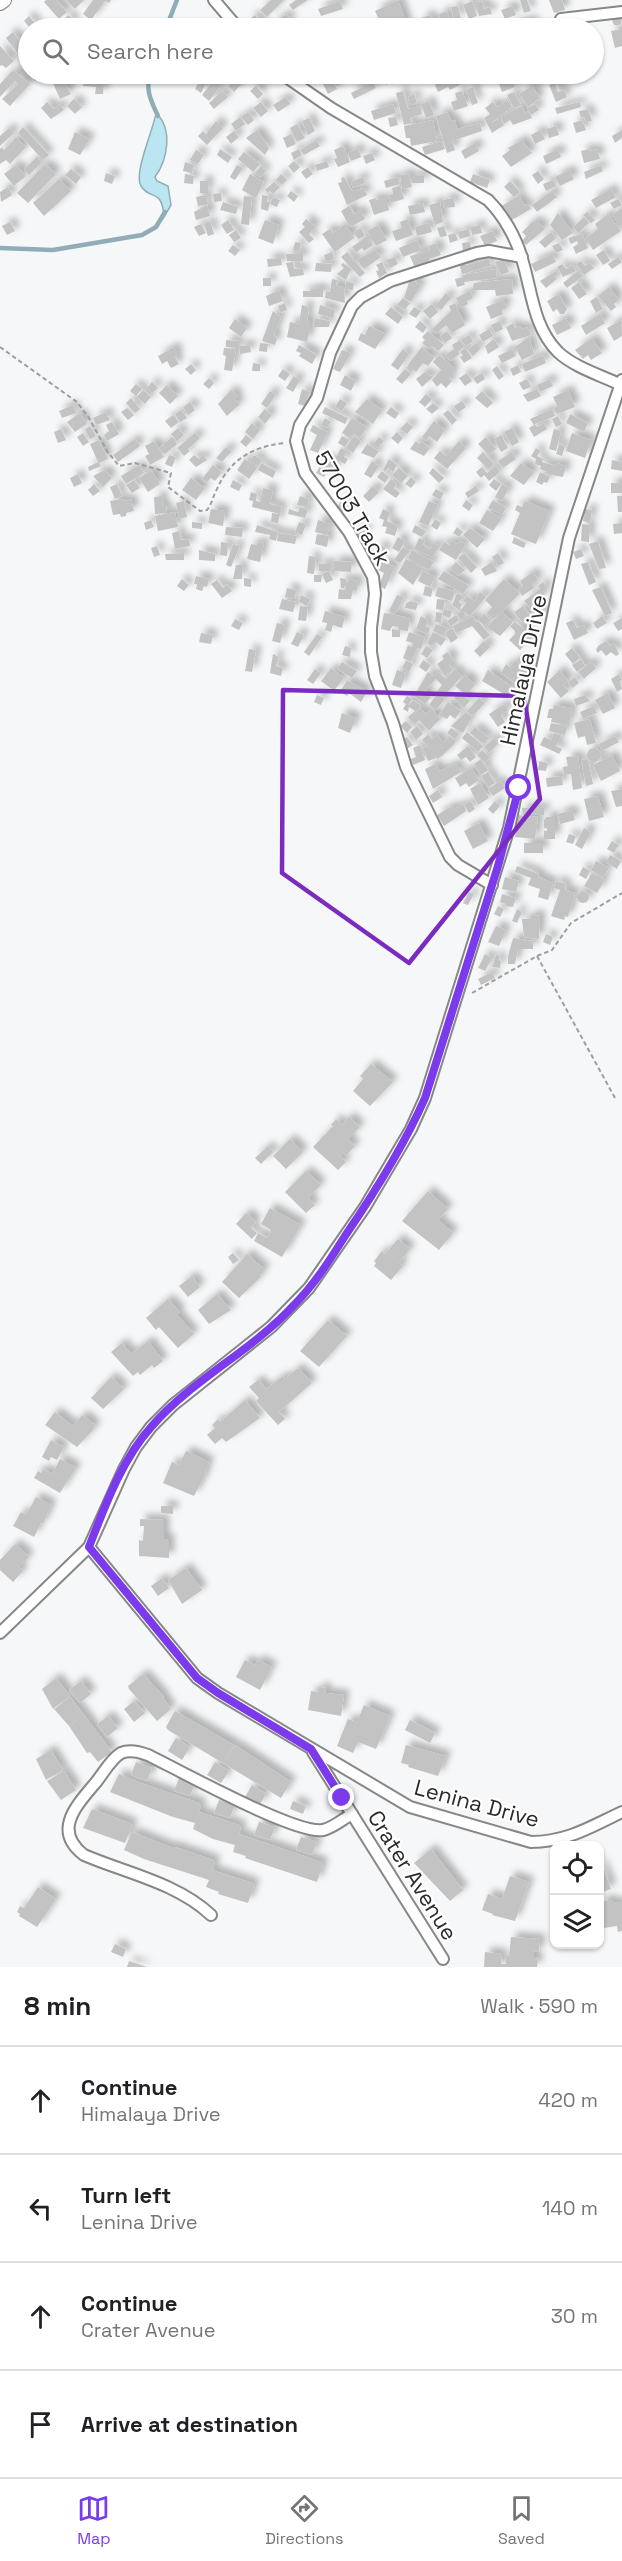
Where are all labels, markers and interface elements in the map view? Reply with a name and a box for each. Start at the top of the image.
search box [18,18,604,84]
icon: search [39,35,72,68]
text: Search here [87,37,214,65]
street label: 57003 Track [309,445,397,571]
street label: Himalaya Drive [493,592,553,748]
route start [505,774,531,800]
street label: Lenina Drive [411,1773,543,1833]
route end [328,1784,354,1810]
street label: Crater Avenue [362,1805,464,1945]
map controls [550,1841,604,1949]
button: locate [550,1841,604,1895]
button: layers [550,1895,604,1949]
text: 8 min [24,1989,91,2023]
text: Walk · 590 m [480,1993,598,2019]
text: Continue [81,2073,177,2101]
icon: ahead [24,2084,57,2117]
text: 420 m [538,2087,598,2113]
text: Himalaya Drive [81,2101,221,2127]
text: Turn left [81,2181,171,2209]
icon: left [24,2192,57,2225]
text: 140 m [542,2195,598,2221]
text: Lenina Drive [81,2209,198,2235]
text: Continue [81,2289,177,2317]
icon: ahead [24,2300,57,2333]
text: 30 m [551,2303,598,2329]
text: Crater Avenue [81,2317,216,2343]
icon: arrive [24,2408,57,2441]
text: Arrive at destination [81,2410,298,2438]
tab: Map [77,2492,111,2549]
tab: Directions [265,2492,344,2549]
tab: Saved [498,2492,545,2549]

